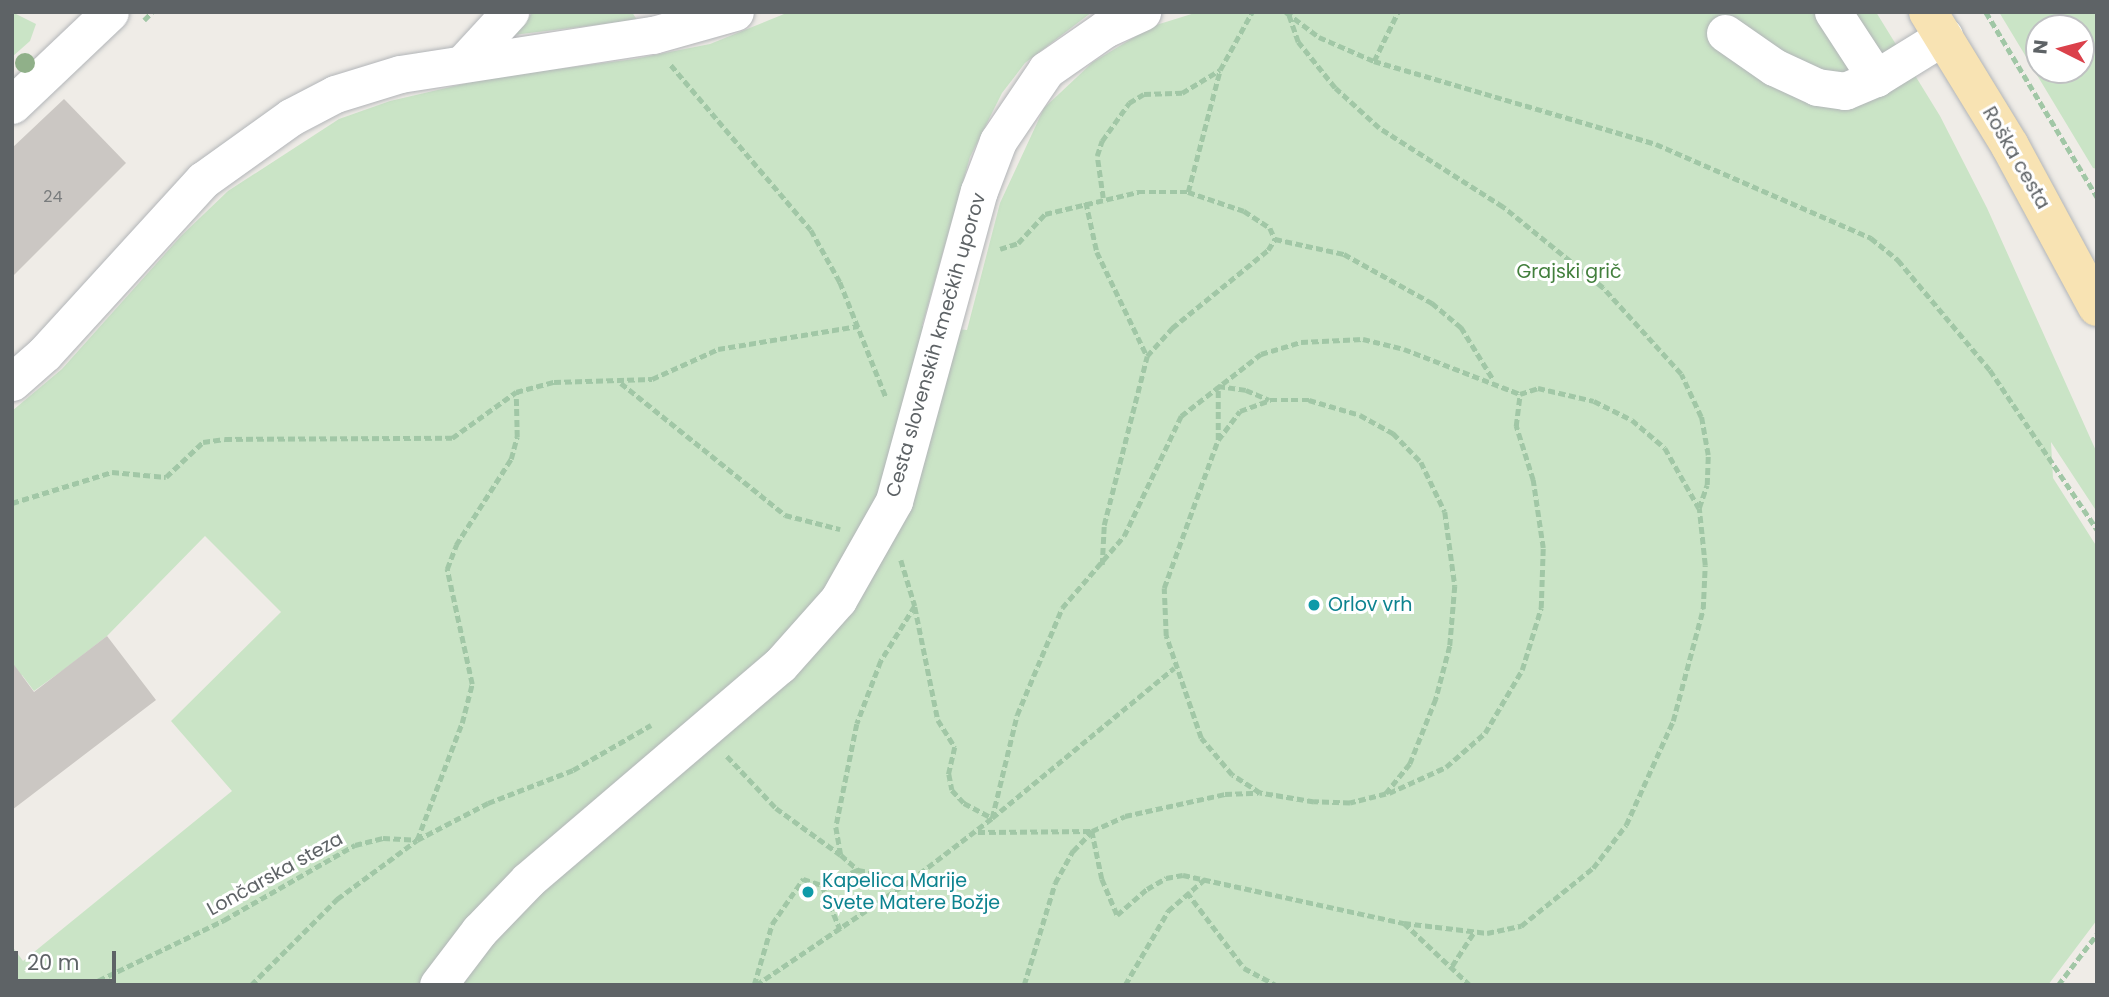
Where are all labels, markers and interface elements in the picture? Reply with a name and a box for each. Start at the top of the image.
north arrow [2025,14,2095,84]
text: N [2026,38,2055,55]
street label: Roška cesta [1978,103,2054,213]
house number: 24 [43,187,63,207]
street label: Cesta slovenskih kmečkih uporov [882,190,990,500]
park label: Grajski grič [1516,261,1622,283]
place label: Orlov vrh [1328,594,1412,616]
marker: Orlov vrh [1306,597,1322,613]
street label: Lončarska steza [203,827,347,921]
place label: Kapelica Marije Svete Matere Božje [822,870,1000,914]
marker: Kapelica Marije Svete Matere Božje [800,884,816,900]
scale bar [18,937,119,981]
text: 20 m [27,948,80,977]

